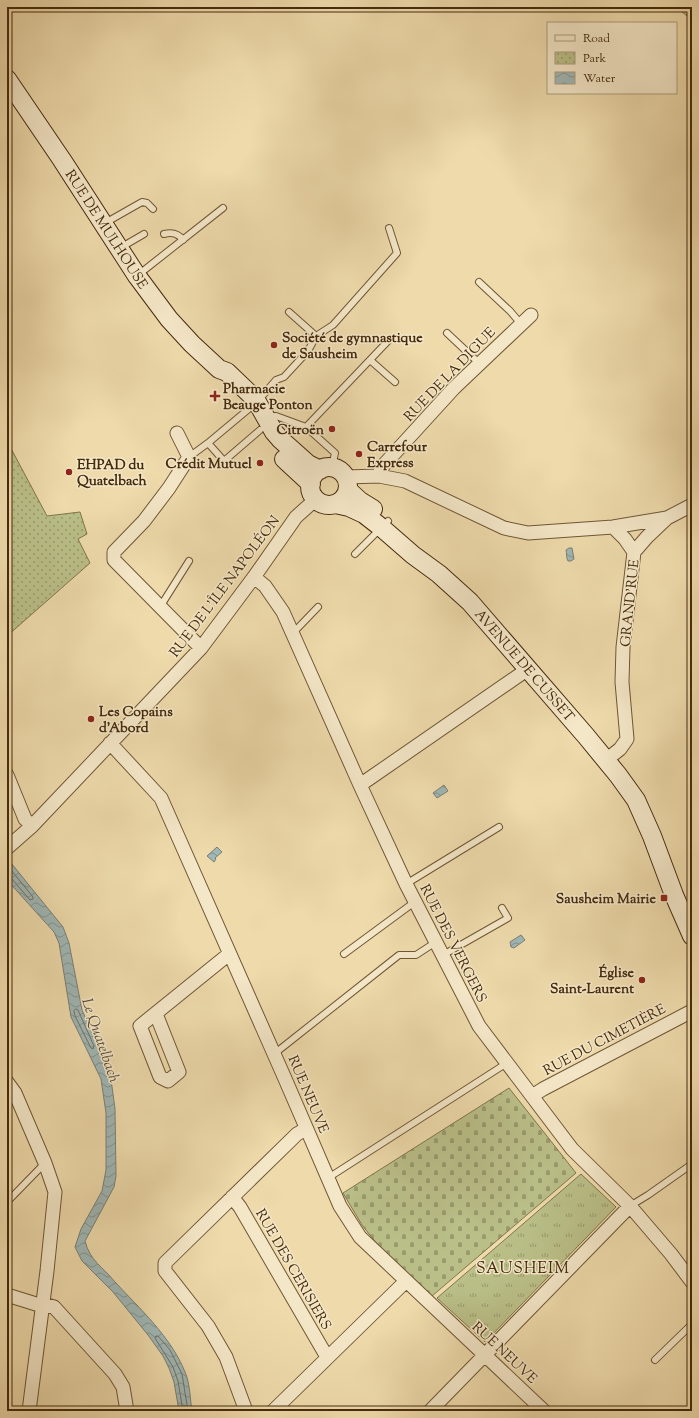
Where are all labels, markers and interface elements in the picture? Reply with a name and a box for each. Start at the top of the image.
legend [547,22,677,94]
text: Road [583,30,610,48]
text: Park [583,50,606,68]
text: Water [583,70,616,88]
street label: RUE DE MULHOUSE [59,167,152,294]
street label: RUE DE LA DIGUE [400,323,501,427]
place label: Société de gymnastique de Sausheim [282,329,423,365]
marker: Société de gymnastique de Sausheim [269,340,279,350]
place label: Pharmacie Beauge Ponton [223,380,313,416]
marker: Pharmacie Beauge Ponton [210,391,220,401]
place label: Citroën [277,421,325,441]
marker: Citroën [327,424,337,434]
place label: Carrefour Express [367,438,428,474]
marker: Carrefour Express [354,449,364,459]
place label: Crédit Mutuel [166,455,252,475]
place label: EHPAD du Quatelbach [77,456,148,492]
marker: Crédit Mutuel [255,458,265,468]
marker: EHPAD du Quatelbach [64,467,74,477]
street label: RUE DE L'ÎLE NAPOLÉON [166,512,286,662]
street label: GRAND'RUE [616,558,646,648]
street label: AVENUE DE CUSSET [469,606,578,727]
place label: Les Copains d'Abord [99,703,173,739]
marker: Les Copains d'Abord [86,714,96,724]
street label: RUE DES VERGERS [414,881,491,1007]
place label: Sausheim Mairie [556,890,656,910]
marker: Sausheim Mairie [659,893,669,903]
place label: Église Saint-Laurent [550,963,634,1000]
marker: Église Saint-Laurent [637,975,647,985]
water label: Le Quatelbach [75,995,124,1086]
street label: RUE DU CIMETIÈRE [540,1000,670,1082]
street label: RUE NEUVE [282,1053,333,1137]
street label: RUE DES CERISIERS [249,1206,335,1334]
district label: SAUSHEIM [476,1258,570,1281]
street label: RUE NEUVE [467,1318,541,1389]

